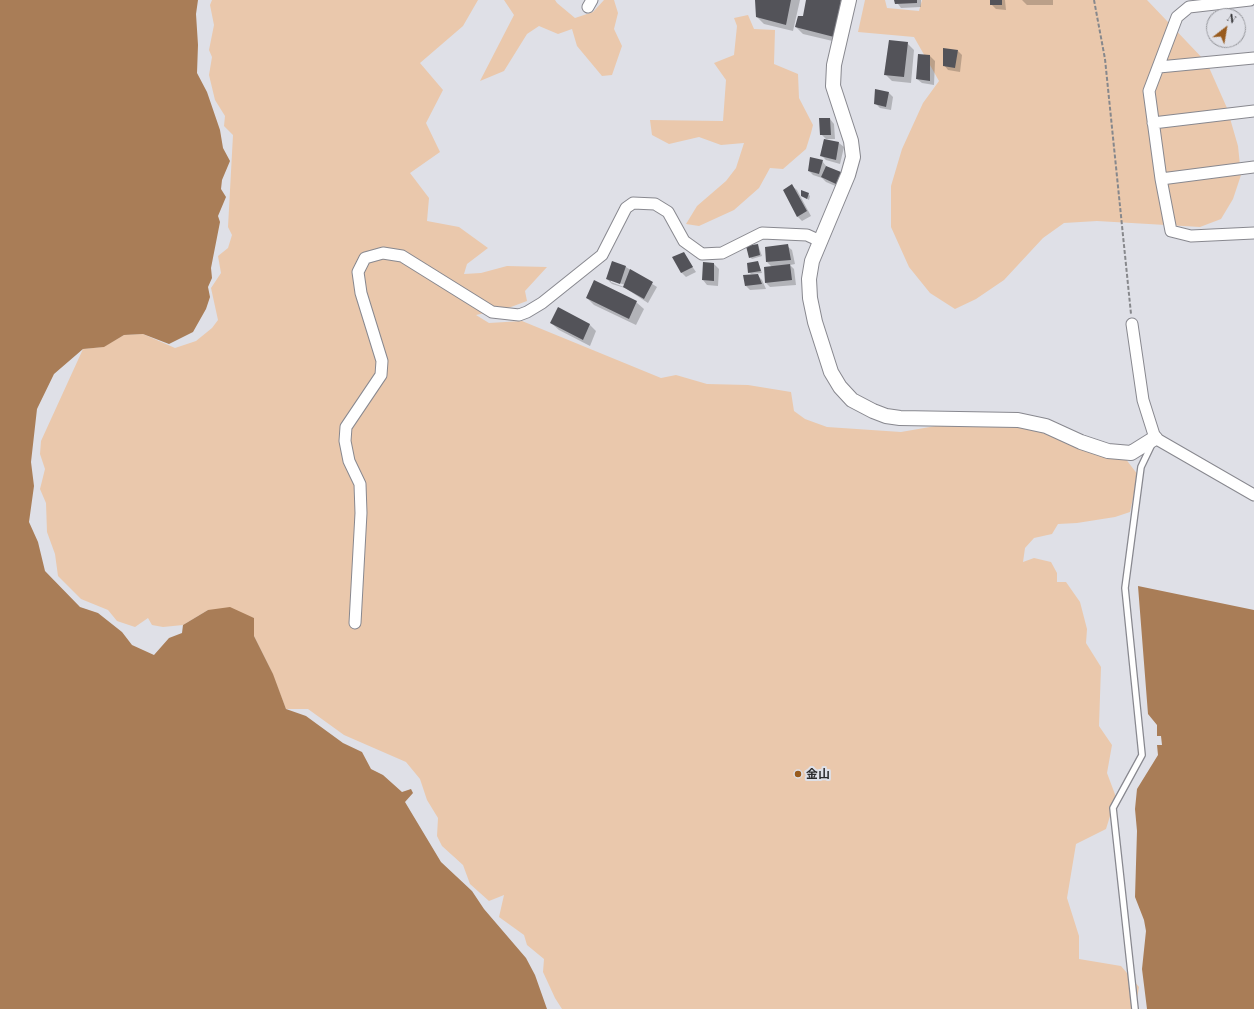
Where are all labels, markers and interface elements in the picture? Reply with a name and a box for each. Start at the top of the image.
north arrow [1206,8,1246,48]
text: N [1225,10,1239,27]
place label: 金山 [806,767,830,781]
marker: 金山 [793,769,803,779]

